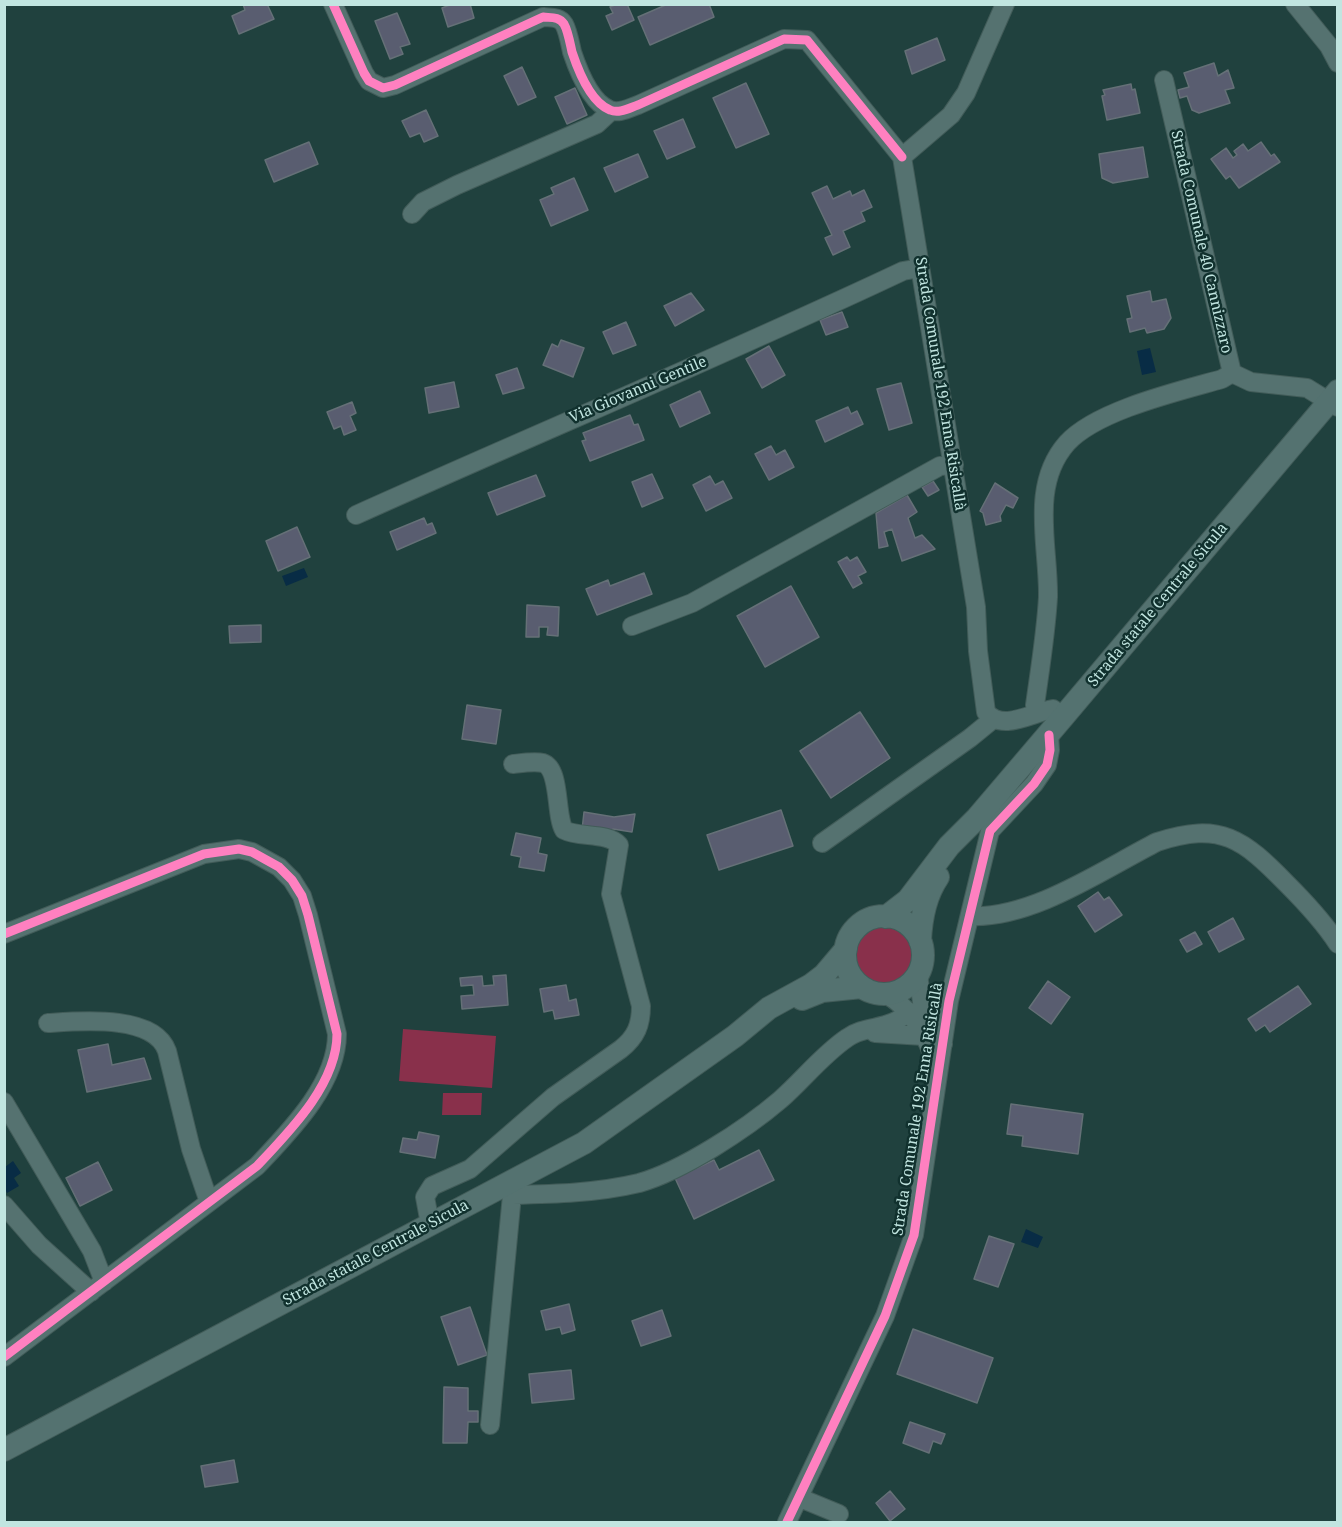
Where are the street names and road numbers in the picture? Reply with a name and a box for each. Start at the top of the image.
street label: Strada Comunale 40 Cannizzaro [1167,129,1235,355]
street label: Strada Comunale 192 Enna Risicallà [911,256,969,512]
street label: Via Giovanni Gentile [566,353,710,427]
street label: Strada statale Centrale Sicula [1084,520,1232,690]
street label: Strada Comunale 192 Enna Risicallà [889,981,947,1237]
street label: Strada statale Centrale Sicula [280,1196,472,1310]

